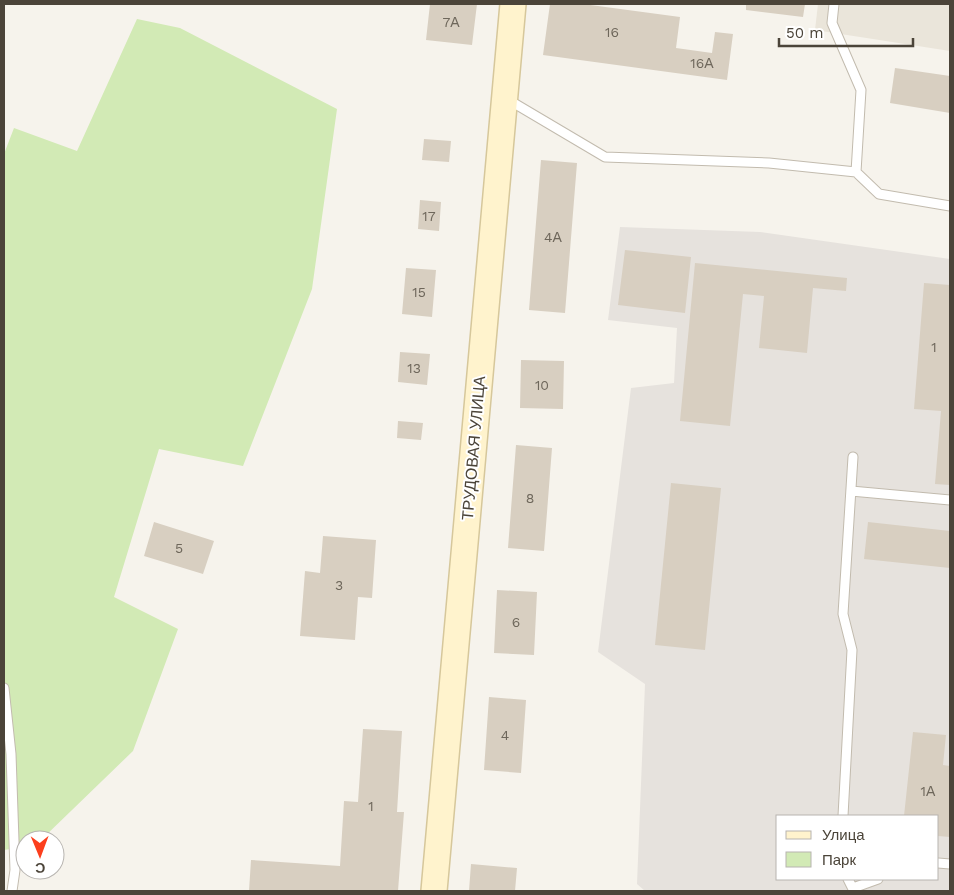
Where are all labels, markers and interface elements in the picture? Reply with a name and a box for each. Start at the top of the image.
house number: 7А [442,14,460,30]
scale bar [779,15,913,47]
house number: 16 [605,24,619,40]
text: 50 m [786,24,823,42]
house number: 16А [690,55,714,71]
house number: 17 [422,208,436,224]
house number: 4А [544,229,563,245]
house number: 15 [412,284,426,300]
house number: 1 [931,339,937,355]
house number: 13 [407,360,421,376]
street label: ТРУДОВАЯ УЛИЦА [458,375,489,521]
house number: 10 [535,377,549,393]
house number: 8 [526,490,534,506]
house number: 5 [175,540,183,556]
house number: 3 [335,577,343,593]
house number: 6 [512,614,520,630]
house number: 4 [501,727,509,743]
house number: 1А [921,783,936,799]
house number: 1 [368,798,374,814]
legend [776,815,939,880]
text: Улица [822,826,865,844]
north arrow [15,830,65,880]
text: Парк [822,851,856,869]
text: С [35,860,45,876]

